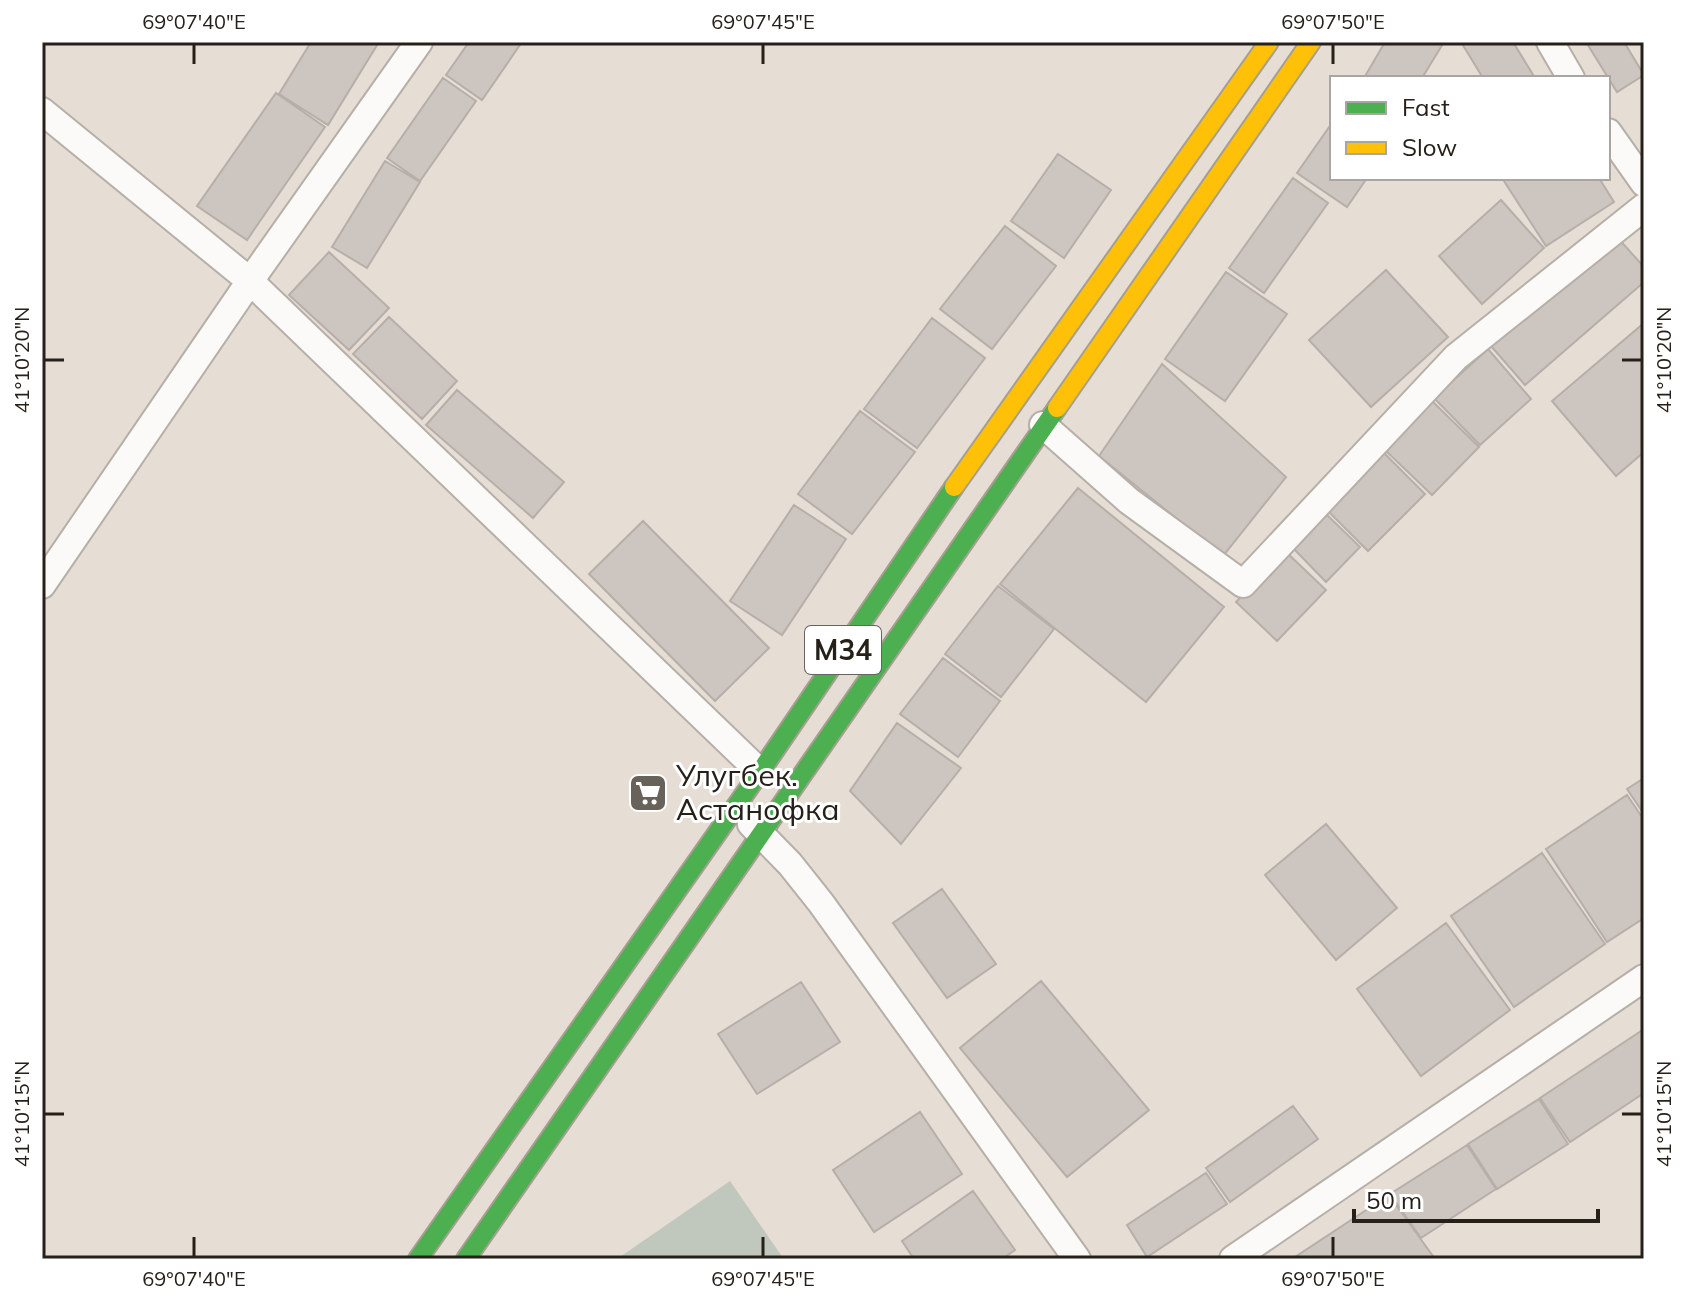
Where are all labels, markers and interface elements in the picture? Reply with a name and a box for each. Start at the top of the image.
text: 69°07'40"E [142,9,246,34]
text: 69°07'45"E [711,9,815,34]
text: 69°07'50"E [1281,9,1385,34]
legend [1330,76,1610,180]
text: Fast [1402,92,1450,122]
text: Slow [1402,132,1457,162]
text: 41°10'20"N [9,307,34,413]
text: 41°10'20"N [1651,307,1676,413]
road number: M34 [805,626,881,674]
place label: Улугбек. Астанофка [675,756,839,828]
supermarket icon: Улугбек. Астанофка [627,772,669,814]
text: 41°10'15"N [9,1061,34,1167]
text: 41°10'15"N [1651,1061,1676,1167]
scale bar [1354,1173,1598,1223]
text: 50 m [1366,1185,1422,1215]
text: 69°07'40"E [142,1266,246,1291]
text: 69°07'45"E [711,1266,815,1291]
text: 69°07'50"E [1281,1266,1385,1291]

